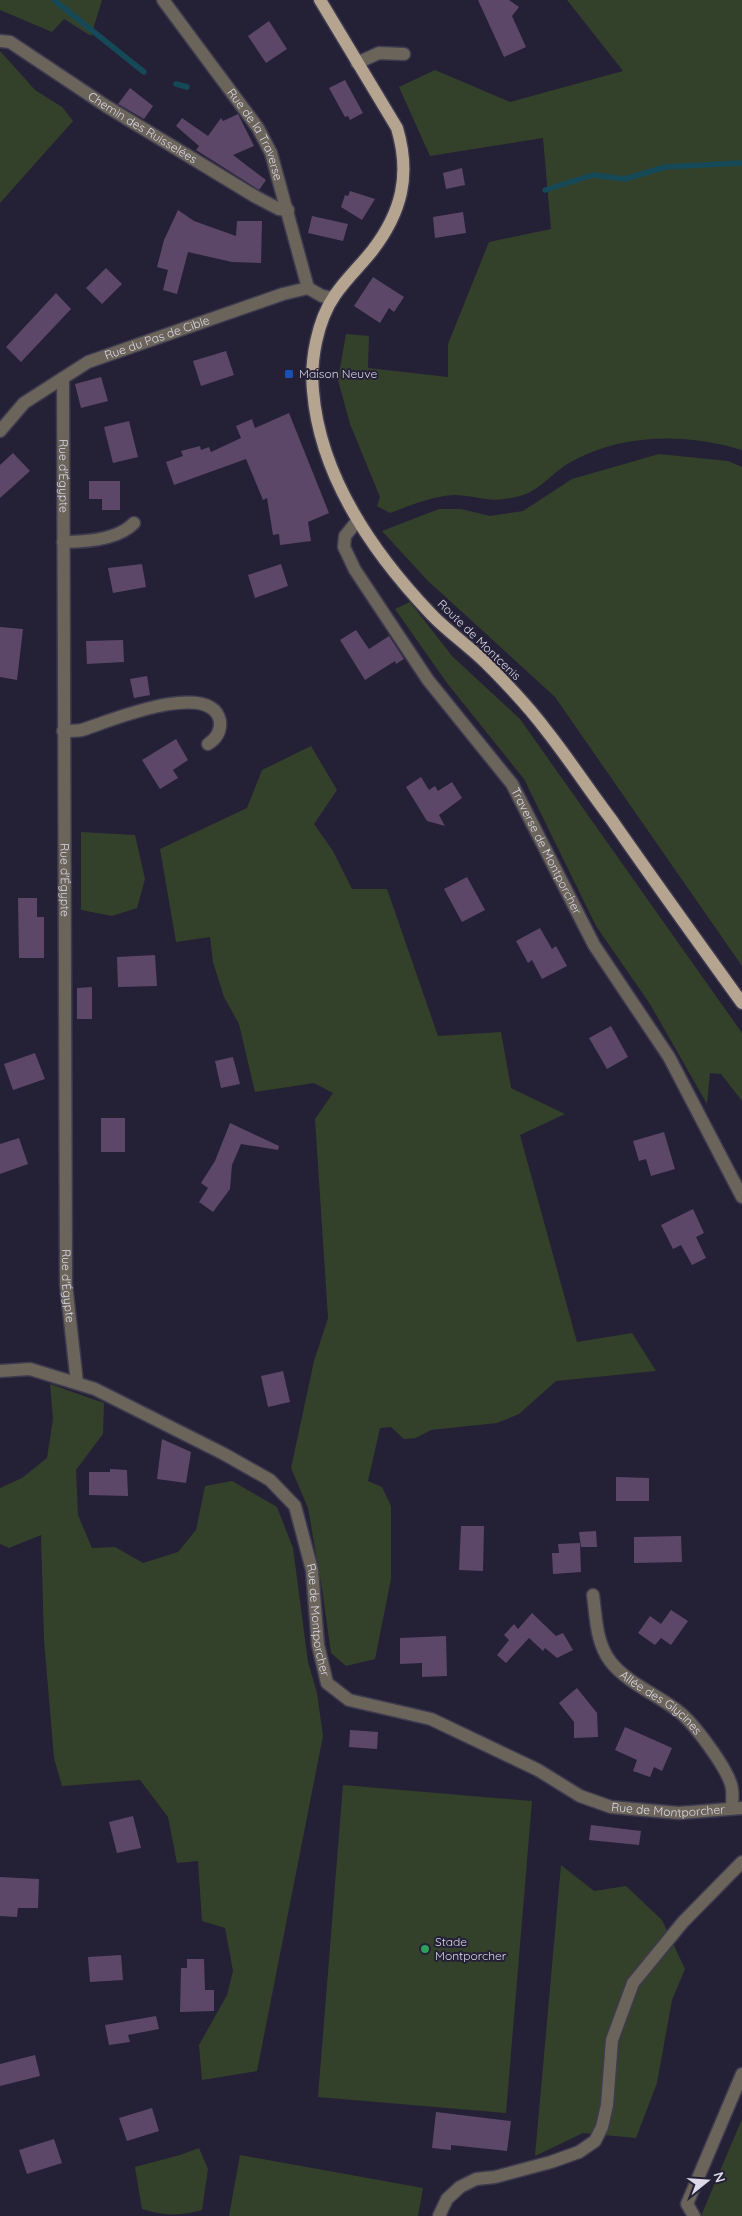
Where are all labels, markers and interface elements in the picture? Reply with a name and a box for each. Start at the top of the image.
street label: Rue de la Traverse [224,85,286,182]
street label: Chemin des Ruisselées [85,88,200,167]
street label: Rue du Pas de Cible [102,312,212,363]
place label: Maison Neuve [299,366,377,381]
marker: Maison Neuve [283,368,295,380]
street label: Rue d'Égypte [56,439,71,513]
street label: Route de Montcenis [435,596,524,683]
street label: Traverse de Montporcher [508,785,585,917]
street label: Rue d'Égypte [58,843,73,917]
street label: Rue d'Égypte [59,1249,78,1324]
street label: Rue de Montporcher [304,1562,333,1678]
street label: Allée des Glycines [617,1667,705,1738]
street label: Rue de Montporcher [611,1799,726,1820]
place label: Stade Montporcher [435,1934,507,1963]
marker: Stade Montporcher [419,1943,431,1955]
north arrow [682,2156,732,2206]
text: N [709,2170,730,2185]

